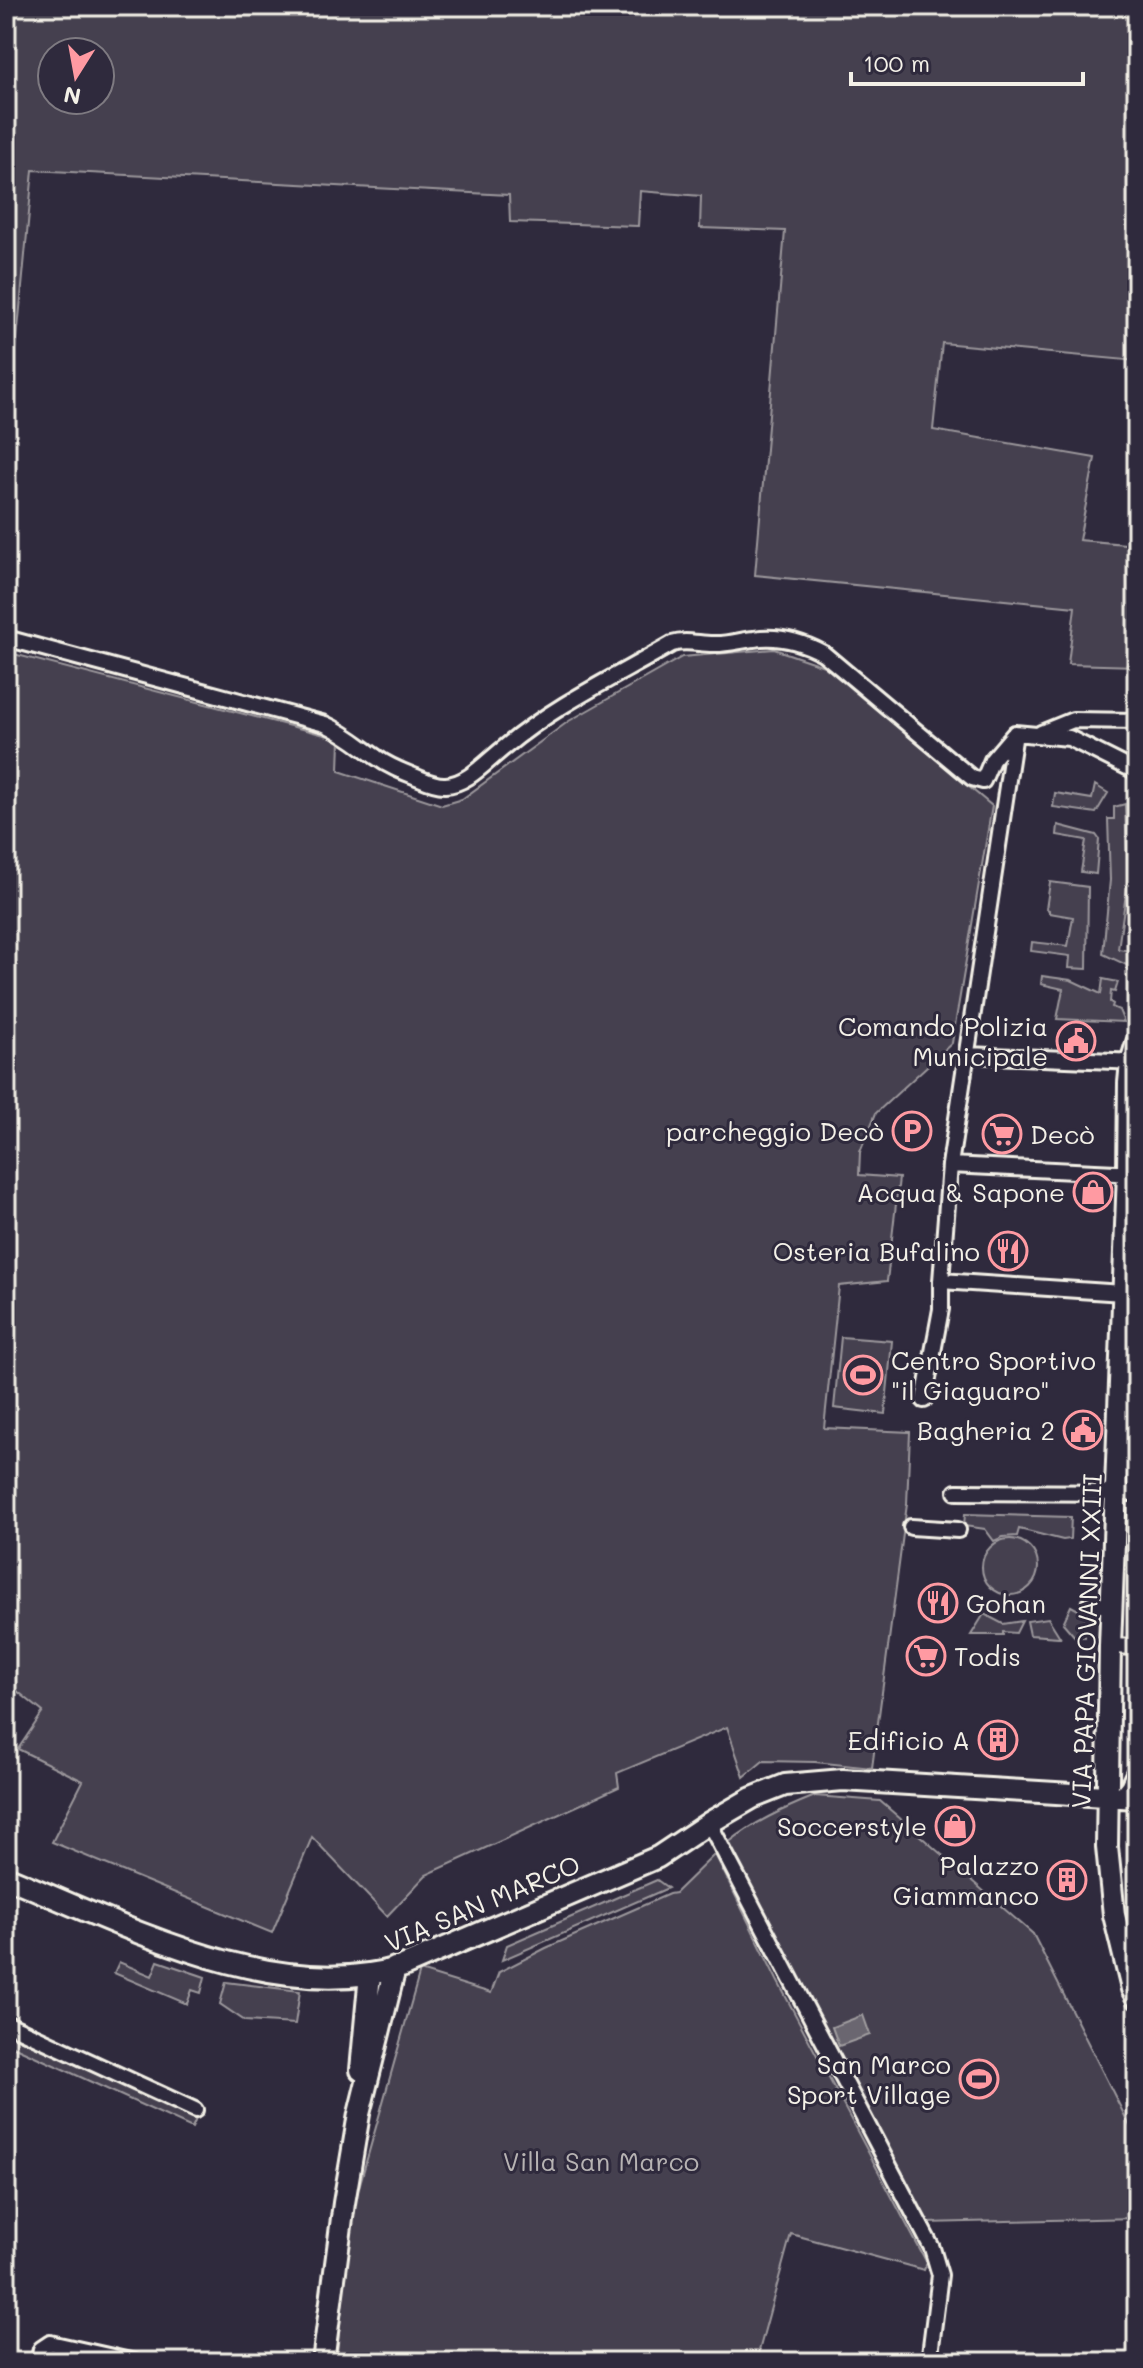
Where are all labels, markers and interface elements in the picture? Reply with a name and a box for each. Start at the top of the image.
north arrow [36,36,116,116]
scale bar [851,36,1083,86]
text: 100 m [863,47,930,78]
text: N [61,80,83,112]
place label: Comando Polizia Municipale [838,1009,1048,1073]
public building icon: Comando Polizia Municipale [1055,1020,1097,1062]
parking icon: parcheggio Decò [891,1110,933,1152]
supermarket icon: Decò [981,1113,1023,1155]
place label: parcheggio Decò [666,1114,884,1148]
place label: Decò [1030,1117,1095,1151]
shop icon: Acqua & Sapone [1072,1171,1114,1213]
place label: Acqua & Sapone [856,1175,1065,1209]
restaurant icon: Osteria Bufalino [987,1230,1029,1272]
place label: Osteria Bufalino [773,1234,980,1268]
place label: Centro Sportivo "il Giaguaro" [891,1343,1096,1407]
sports icon: Centro Sportivo "il Giaguaro" [842,1354,884,1396]
public building icon: Bagheria 2 [1062,1409,1104,1451]
place label: Bagheria 2 [917,1413,1055,1447]
street label: VIA PAPA GIOVANNI XXIII [1063,1473,1109,1809]
restaurant icon: Gohan [917,1582,959,1624]
place label: Gohan [966,1586,1046,1620]
supermarket icon: Todis [905,1635,947,1677]
place label: Todis [954,1639,1021,1673]
building icon: Edificio A [977,1719,1019,1761]
place label: Edificio A [848,1723,970,1757]
shop icon: Soccerstyle [934,1805,976,1847]
place label: Soccerstyle [777,1809,927,1843]
street label: VIA SAN MARCO [379,1847,585,1959]
place label: Palazzo Giammanco [893,1848,1039,1912]
building icon: Palazzo Giammanco [1046,1859,1088,1901]
place label: San Marco Sport Village [787,2047,951,2111]
sports icon: San Marco Sport Village [958,2058,1000,2100]
park label: Villa San Marco [503,2144,699,2178]

